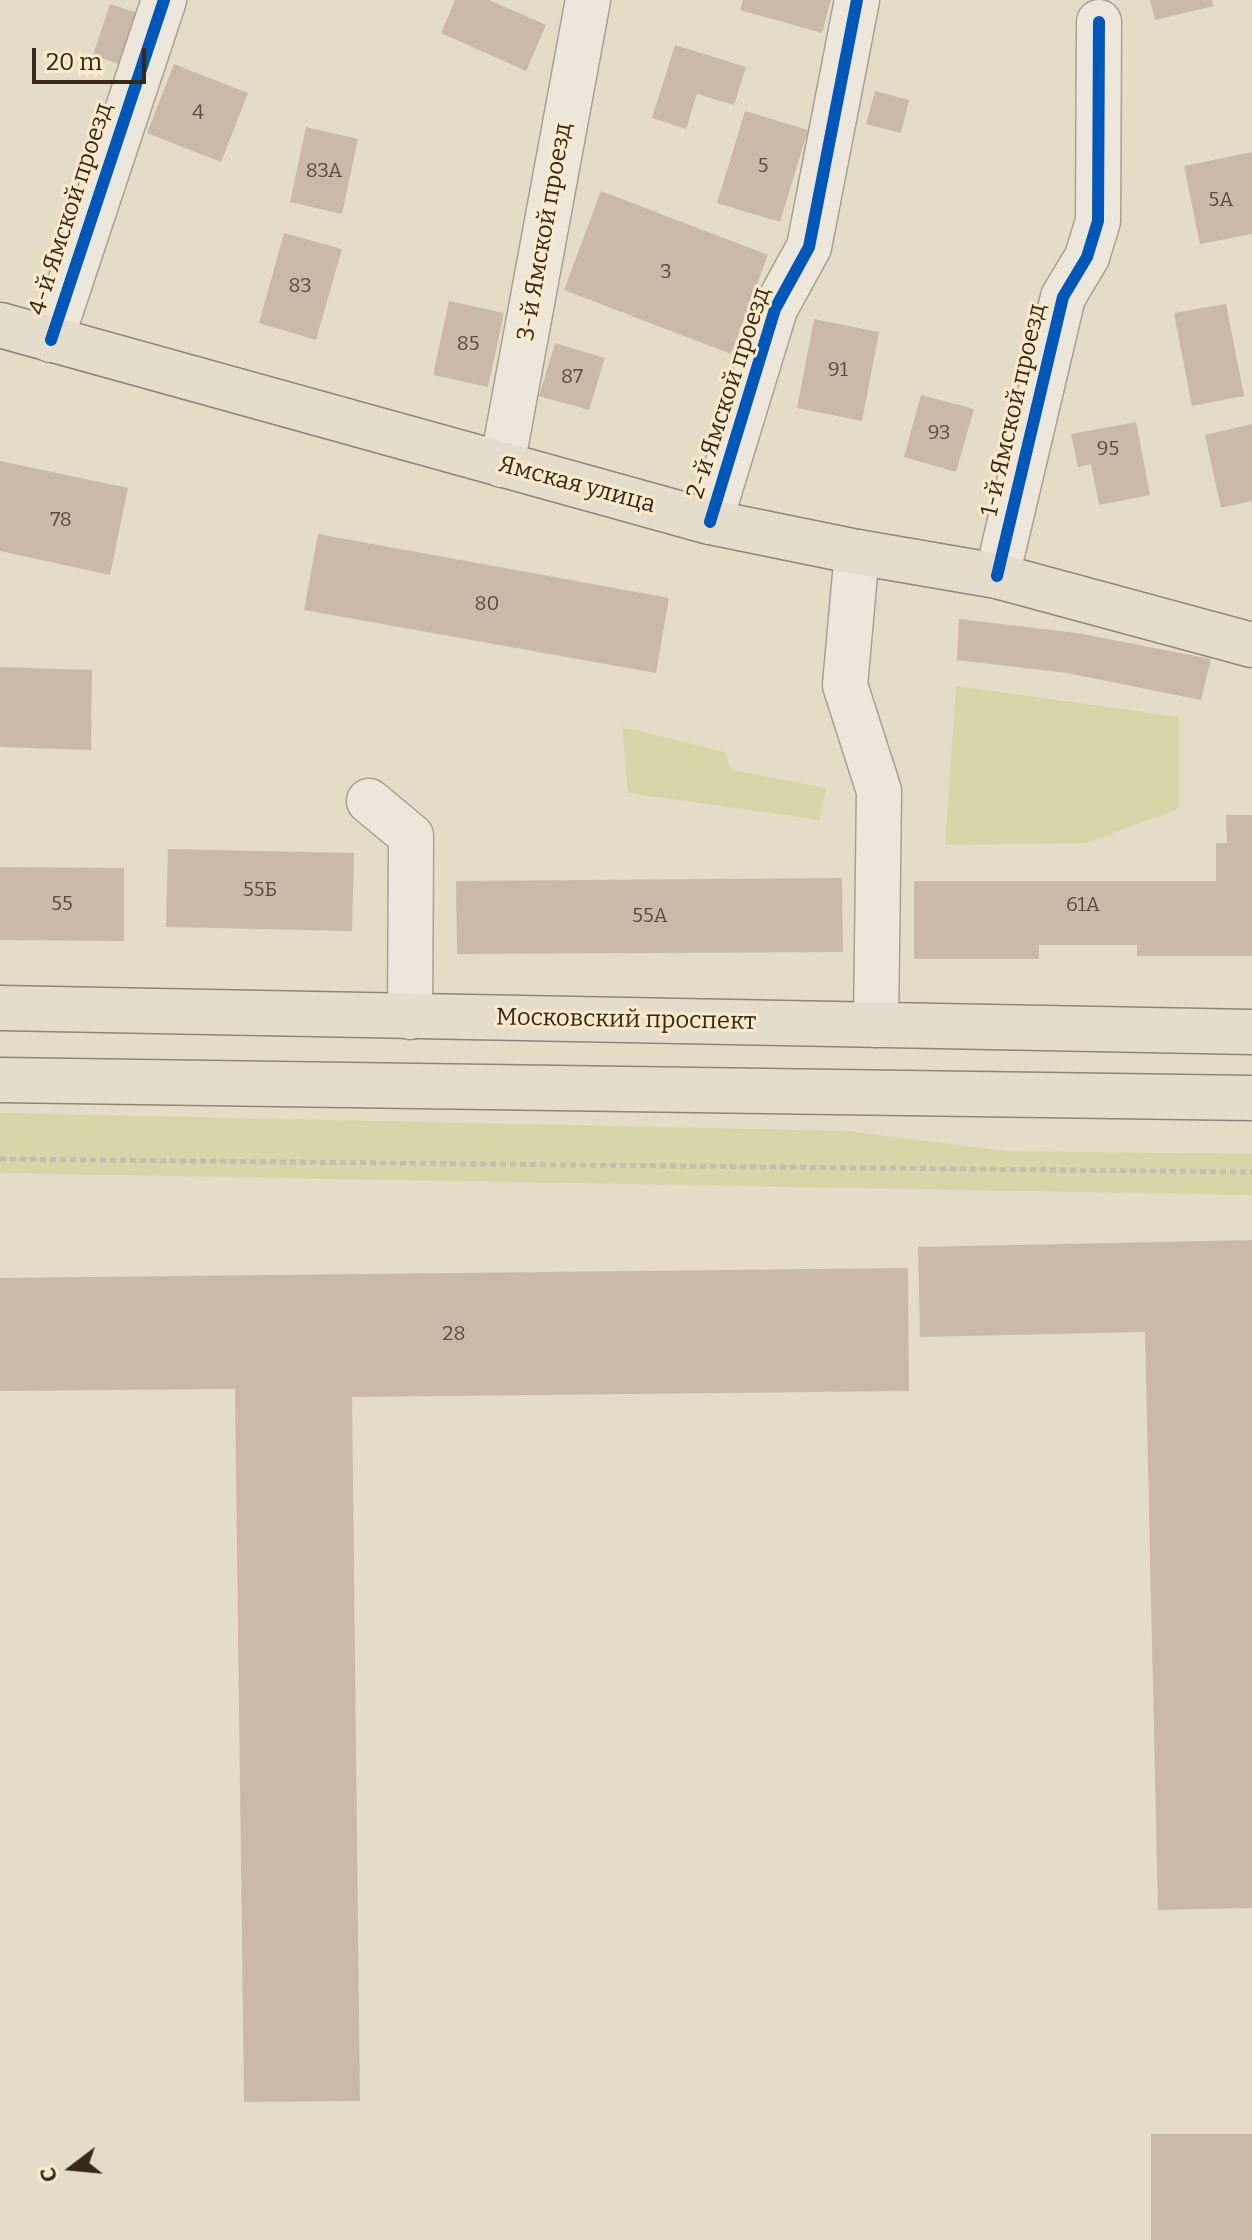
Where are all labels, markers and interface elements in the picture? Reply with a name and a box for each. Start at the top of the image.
scale bar [36,32,150,82]
text: 20 m [46,48,102,76]
street label: 4-й Ямской проезд [23,99,119,319]
house number: 4 [192,101,204,125]
street label: 3-й Ямской проезд [512,121,578,343]
house number: 5 [758,154,768,178]
house number: 83А [306,159,342,183]
house number: 5А [1209,188,1233,212]
house number: 3 [660,260,672,284]
house number: 83 [288,274,312,298]
street label: 2-й Ямской проезд [681,284,777,502]
street label: 1-й Ямской проезд [976,301,1052,519]
house number: 85 [457,332,479,356]
house number: 91 [828,358,848,382]
house number: 87 [561,365,583,389]
house number: 93 [928,421,950,445]
house number: 95 [1097,437,1119,461]
street label: Ямская улица [495,450,659,520]
house number: 78 [50,508,72,532]
house number: 80 [475,592,499,616]
house number: 55Б [243,878,277,902]
house number: 55 [51,892,73,916]
house number: 61А [1066,893,1100,917]
house number: 55А [632,904,668,928]
street label: Московский проспект [496,1003,756,1037]
house number: 28 [443,1322,465,1346]
north arrow [32,2128,112,2208]
text: С [34,2164,63,2185]

